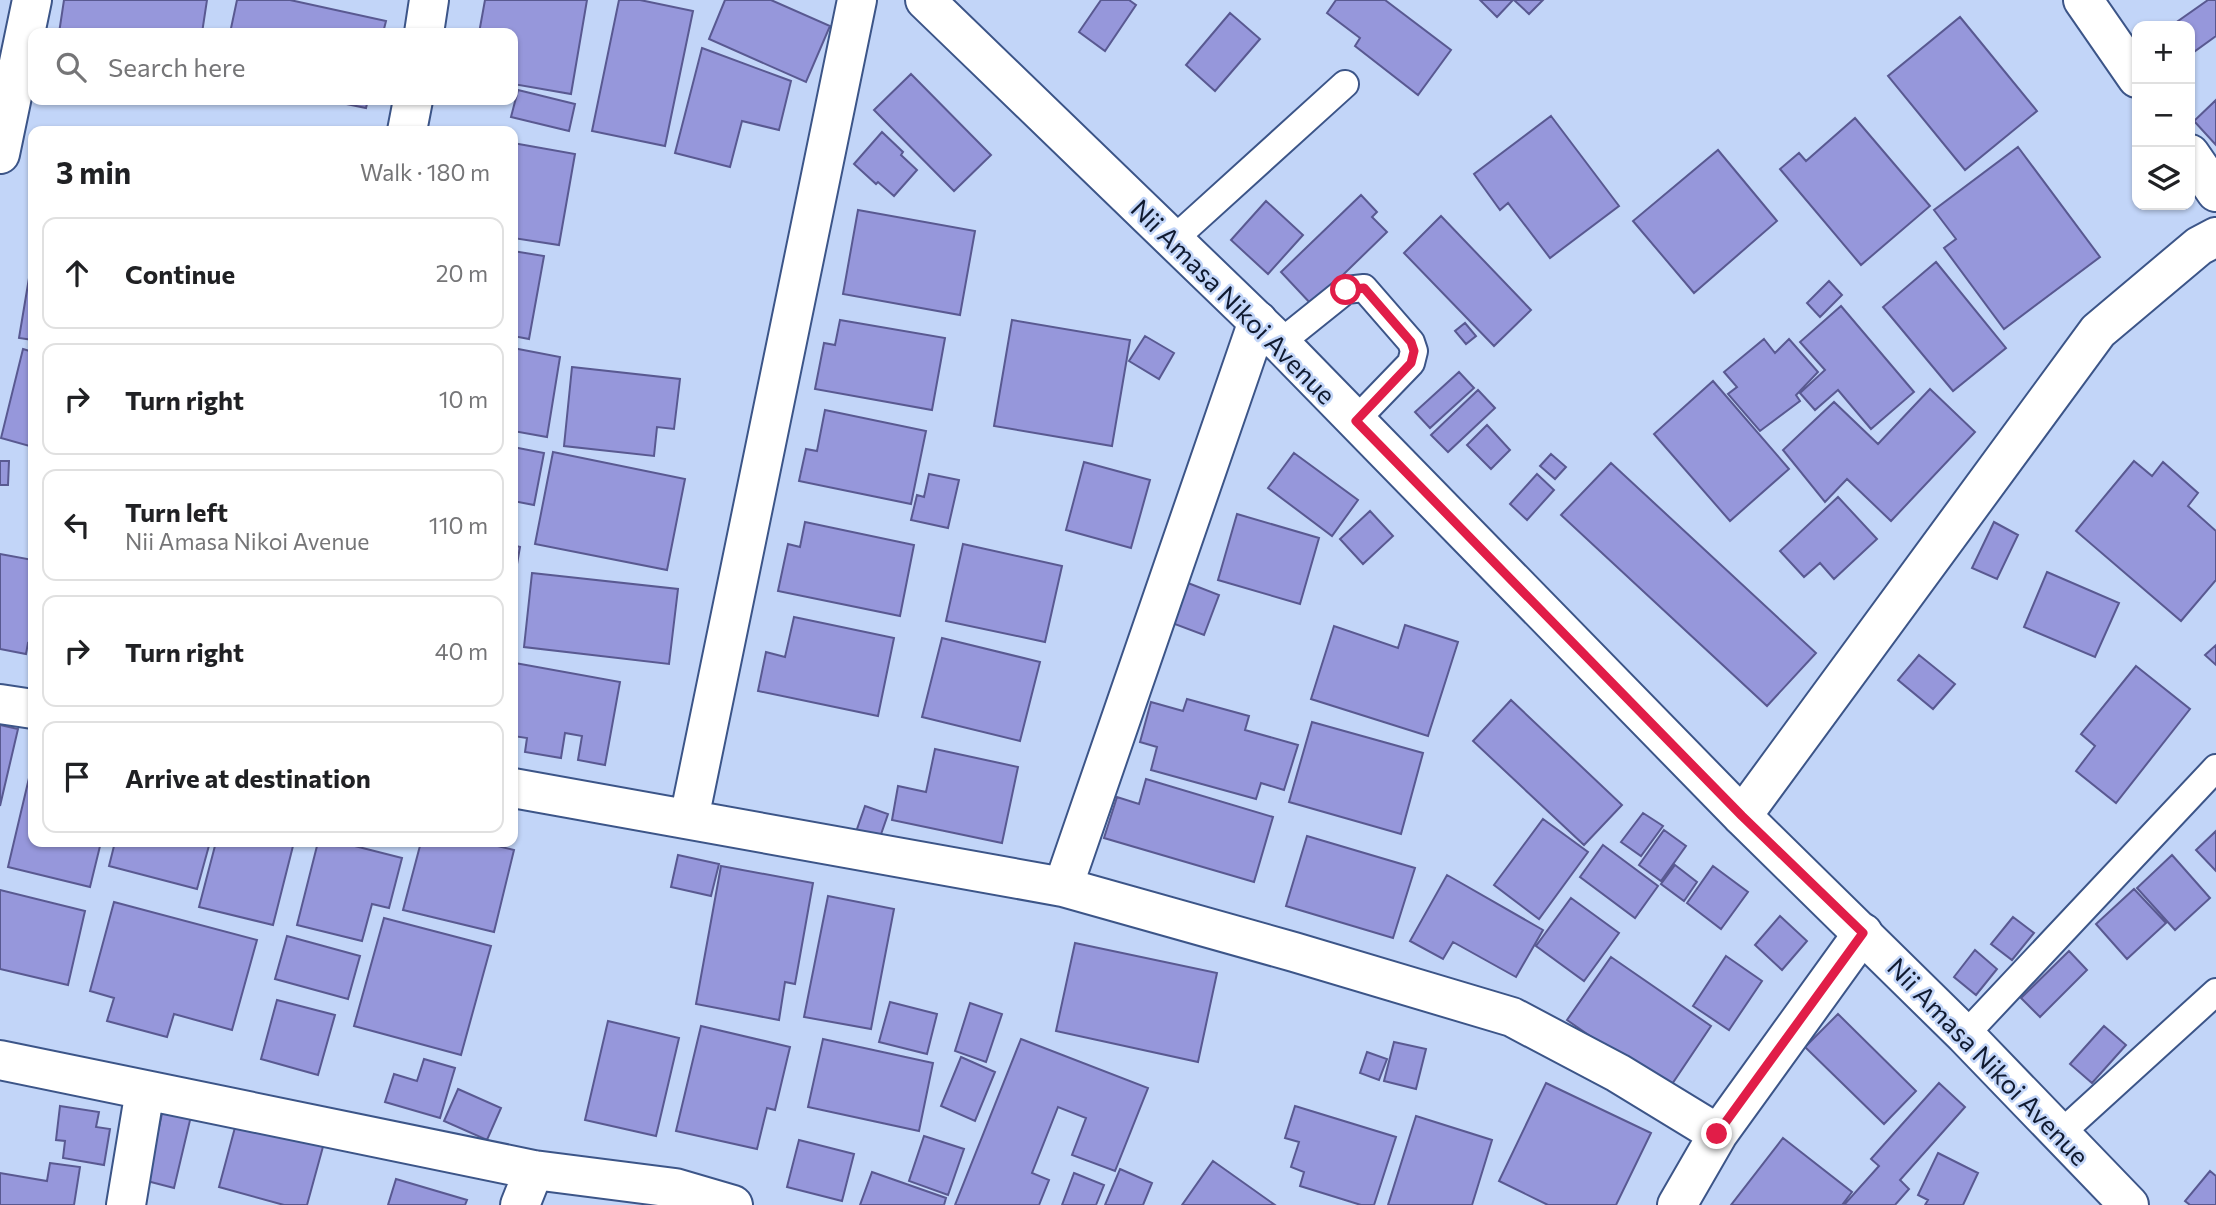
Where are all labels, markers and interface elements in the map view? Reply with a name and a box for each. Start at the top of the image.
map controls [2132,21,2195,210]
button: + [2132,21,2195,84]
search box [28,28,518,105]
icon: search [52,48,90,86]
text: Search here [108,51,246,82]
button: − [2132,84,2195,147]
button: layers [2132,147,2195,210]
text: 3 min [56,153,131,190]
text: Walk · 180 m [360,158,490,186]
street label: Nii Amasa Nikoi Avenue [1125,192,1343,410]
icon: ahead [58,254,96,292]
text: Continue [125,258,235,289]
text: 20 m [436,259,488,287]
route start [1330,274,1361,305]
icon: right [58,380,96,418]
text: Turn right [125,384,244,415]
text: 10 m [439,385,488,413]
text: Turn left [125,496,228,527]
icon: left [58,506,96,544]
text: 110 m [429,511,488,539]
text: Nii Amasa Nikoi Avenue [125,527,369,555]
icon: right [58,632,96,670]
text: Turn right [125,636,244,667]
text: 40 m [435,637,488,665]
icon: arrive [58,758,96,796]
text: Arrive at destination [125,762,371,793]
street label: Nii Amasa Nikoi Avenue [1882,951,2096,1171]
route end [1701,1118,1732,1149]

